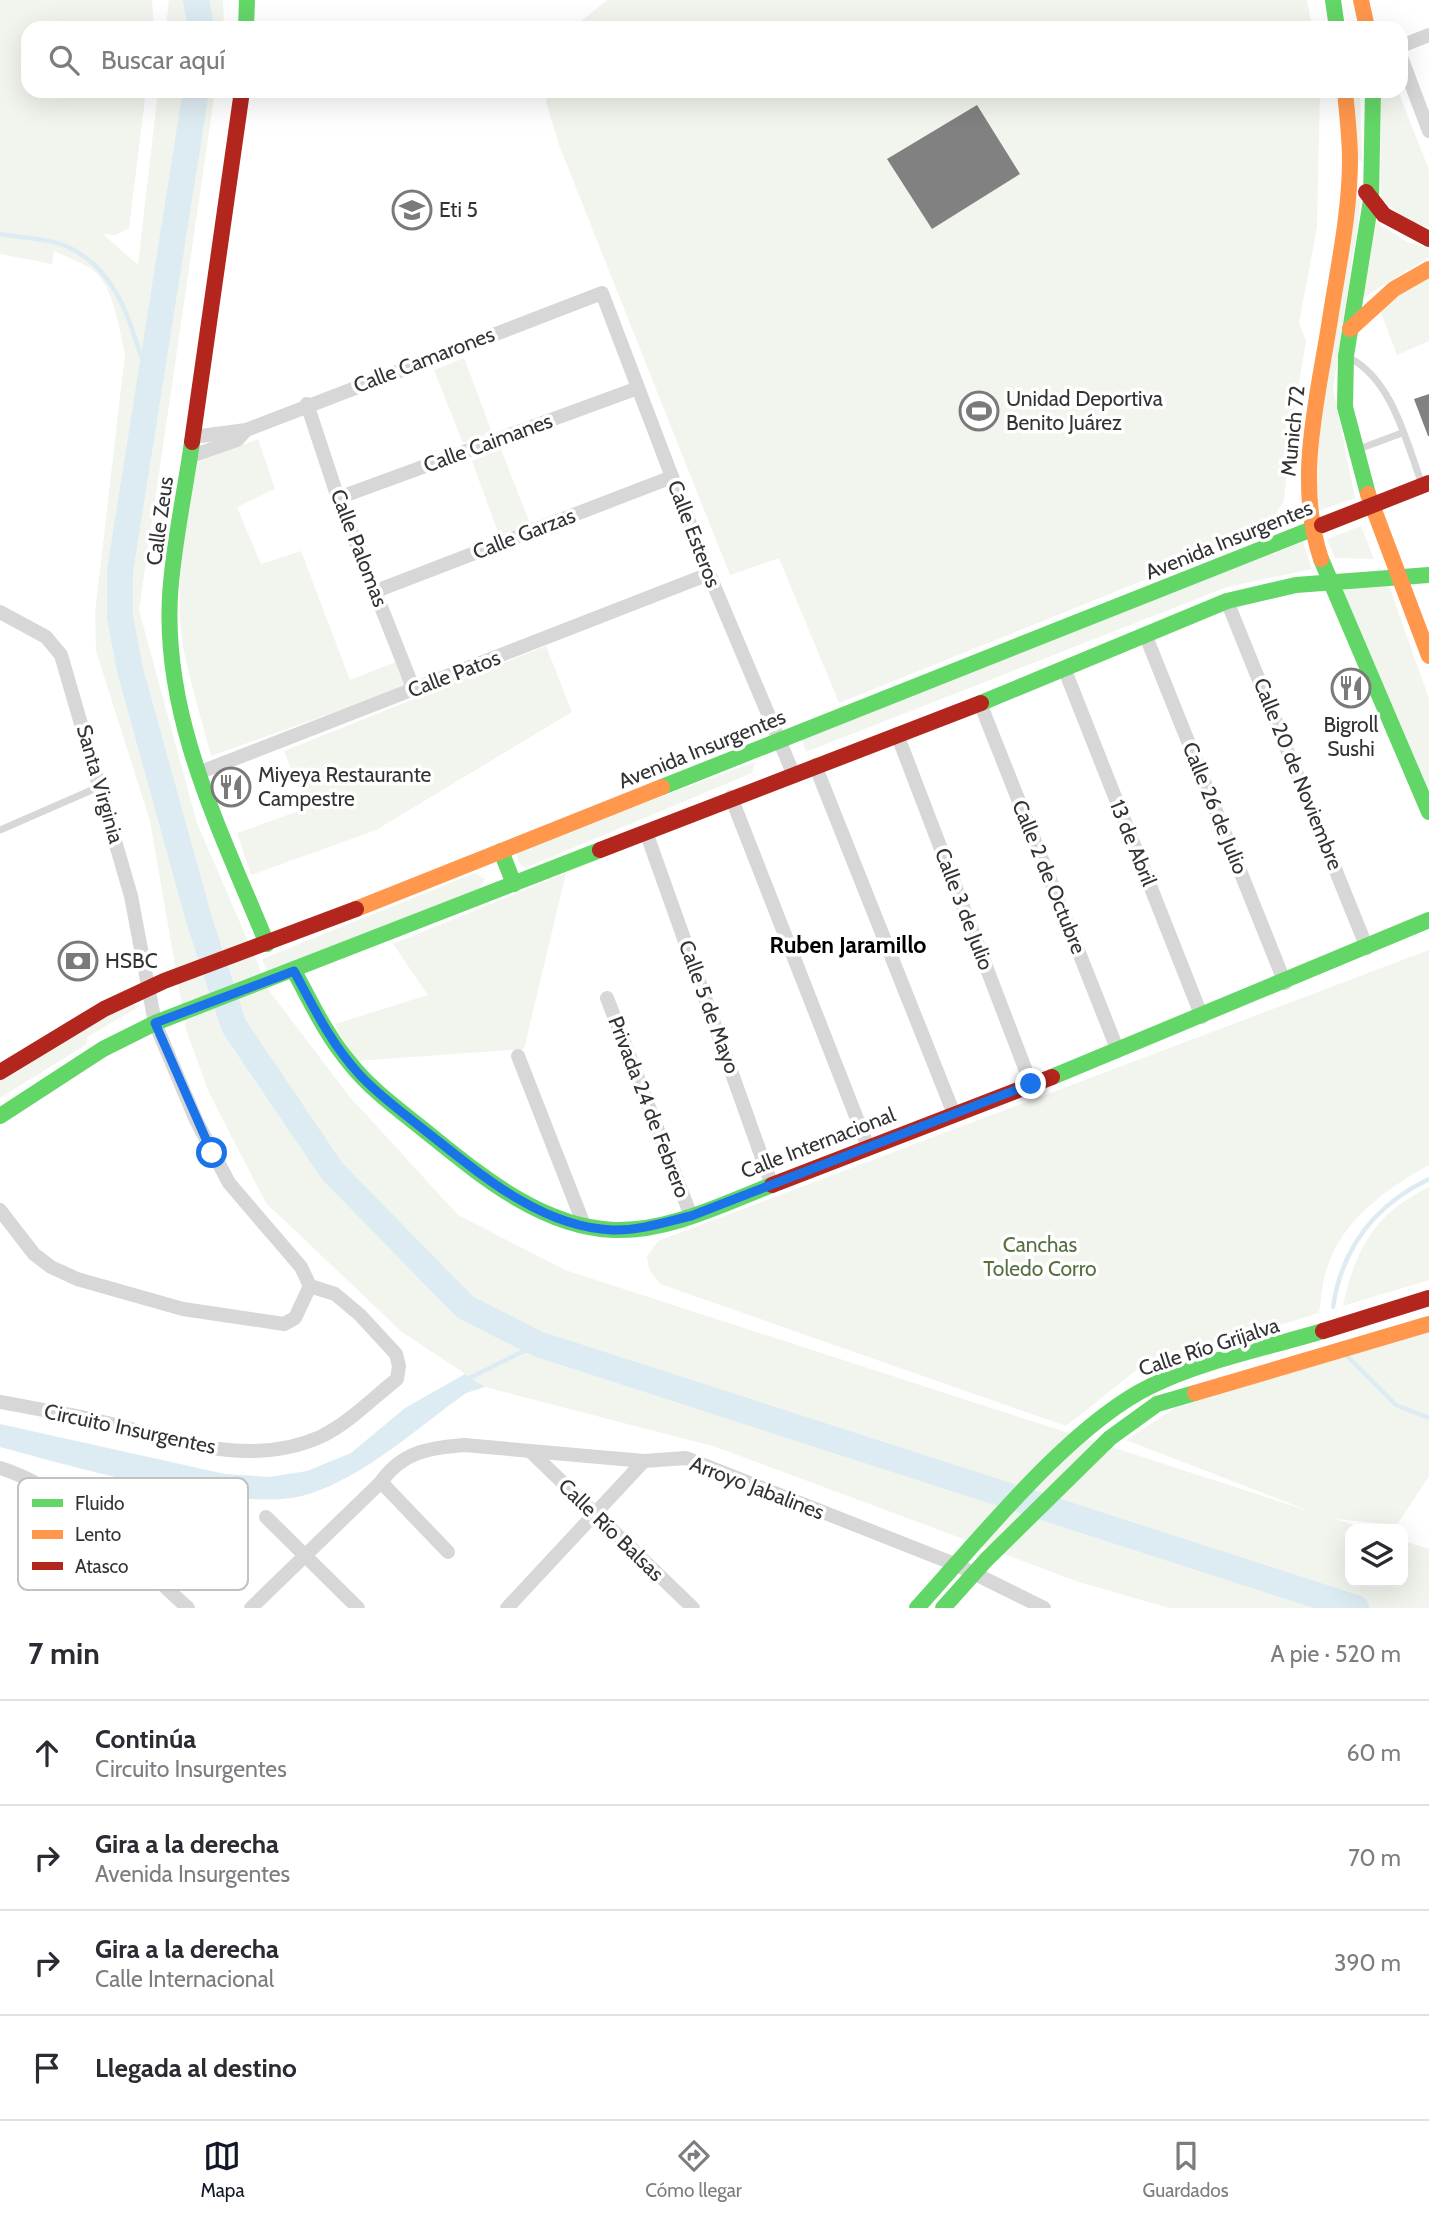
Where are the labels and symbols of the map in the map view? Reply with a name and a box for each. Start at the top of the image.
school or university icon: Eti 5 [391,189,433,231]
place label: Eti 5 [439,197,478,222]
street label: Calle Camarones [350,321,498,398]
street label: Munich 72 [1275,384,1310,478]
place label: Unidad Deportiva Benito Juárez [1006,386,1163,435]
sports icon: Unidad Deportiva Benito Juárez [958,390,1000,432]
street label: Calle Caimanes [420,408,556,477]
street label: Calle Zeus [141,474,178,567]
street label: Calle Esteros [663,477,726,591]
street label: Calle Palomas [326,486,393,610]
street label: Avenida Insurgentes [1142,494,1316,584]
street label: Calle Garzas [469,502,579,565]
street label: Calle Patos [404,644,504,703]
restaurant icon: Bigroll Sushi [1330,667,1372,709]
street label: Calle 20 de Noviembre [1249,674,1348,873]
street label: Avenida Insurgentes [615,703,789,793]
place label: Bigroll Sushi [1323,712,1379,761]
street label: Santa Virginia [72,722,129,846]
street label: Calle 26 de Julio [1178,738,1253,877]
place label: Miyeya Restaurante Campestre [258,762,432,811]
restaurant icon: Miyeya Restaurante Campestre [210,766,252,808]
street label: Calle 2 de Octubre [1007,796,1092,958]
street label: 13 de Abril [1105,796,1162,890]
street label: Calle 3 de Julio [930,844,999,973]
district label: Ruben Jaramillo [770,931,926,959]
street label: Calle 5 de Mayo [674,937,745,1077]
bank icon: HSBC [57,940,99,982]
place label: HSBC [105,948,158,973]
street label: Privada 24 de Febrero [603,1013,696,1201]
route end [1015,1068,1046,1099]
street label: Calle Internacional [737,1102,899,1184]
route start [196,1137,227,1168]
park label: Canchas Toledo Corro [983,1232,1097,1281]
street label: Calle Río Grijalva [1135,1312,1283,1382]
street label: Circuito Insurgentes [42,1398,219,1459]
street label: Arroyo Jabalines [687,1451,828,1525]
street label: Calle Río Balsas [554,1473,669,1586]
legend [18,1478,248,1590]
text: Fluido [75,1492,124,1515]
text: Lento [75,1523,121,1546]
text: Atasco [75,1555,129,1578]

